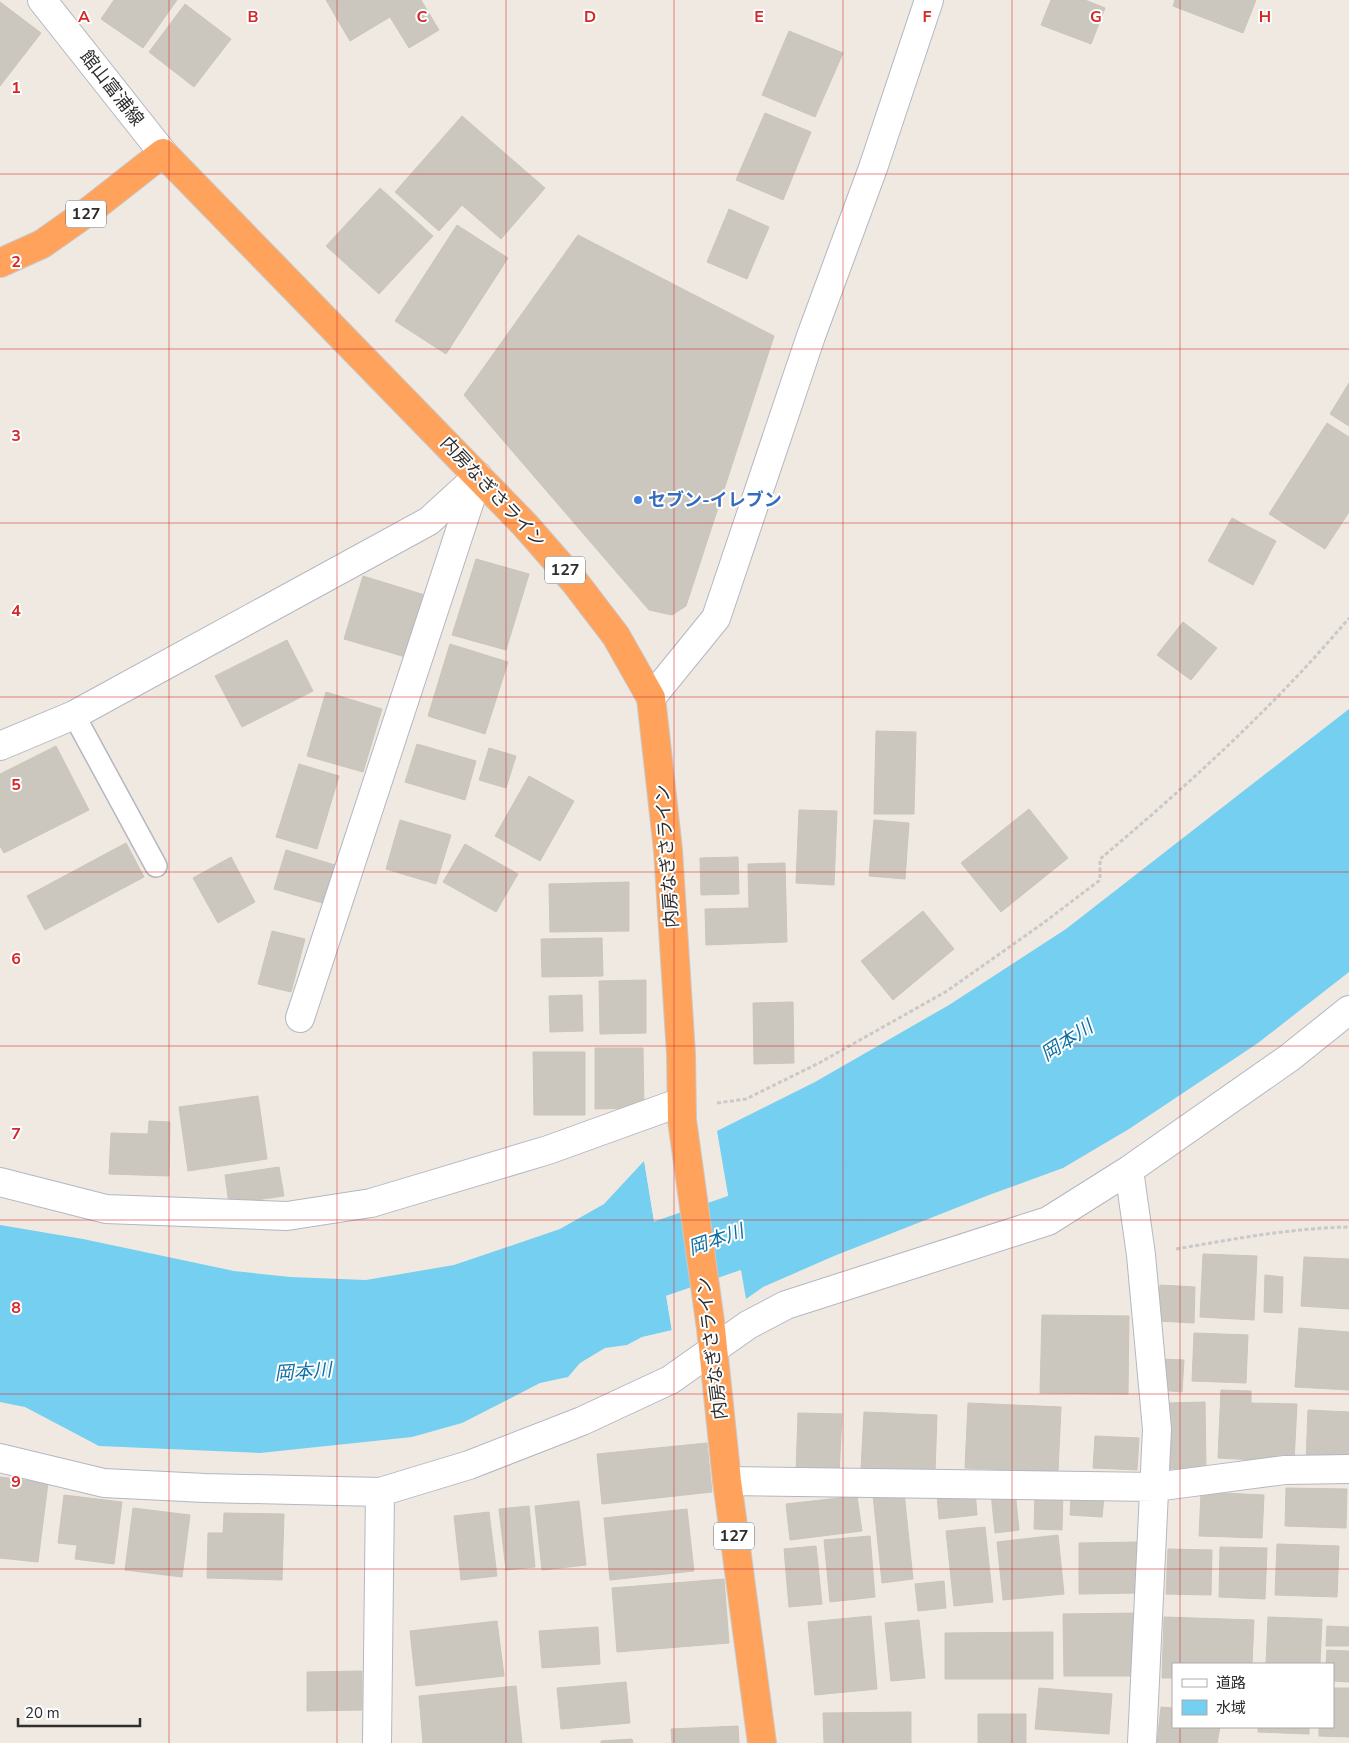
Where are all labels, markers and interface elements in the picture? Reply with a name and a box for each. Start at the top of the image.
text: A [78,6,90,28]
text: B [247,6,259,28]
text: C [417,6,428,28]
text: D [584,6,596,28]
text: E [754,6,764,28]
text: F [923,6,932,28]
text: G [1090,6,1102,28]
text: H [1259,6,1271,28]
street label: 館山富浦線 [75,45,149,131]
text: 1 [11,77,21,99]
road number: 127 [66,200,106,228]
text: 2 [11,251,21,273]
text: 3 [11,425,21,447]
street label: 内房なぎさライン [435,431,551,553]
place label: セブン-イレブン [648,488,782,512]
marker: セブン-イレブン [632,494,644,506]
road number: 127 [545,556,585,584]
text: 4 [11,600,21,622]
text: 5 [11,774,21,796]
street label: 内房なぎさライン [650,783,684,929]
text: 6 [11,948,21,970]
water label: 岡本川 [1036,1013,1100,1067]
text: 7 [11,1123,21,1145]
water label: 岡本川 [685,1218,749,1262]
street label: 内房なぎさライン [691,1275,733,1421]
text: 8 [11,1297,21,1319]
water label: 岡本川 [274,1357,334,1387]
text: 9 [11,1471,21,1493]
road number: 127 [714,1522,754,1550]
legend [1172,1663,1334,1728]
text: 道路 [1216,1673,1246,1693]
scale bar [18,1696,140,1728]
text: 水域 [1216,1698,1246,1718]
text: 20 m [25,1703,60,1723]

